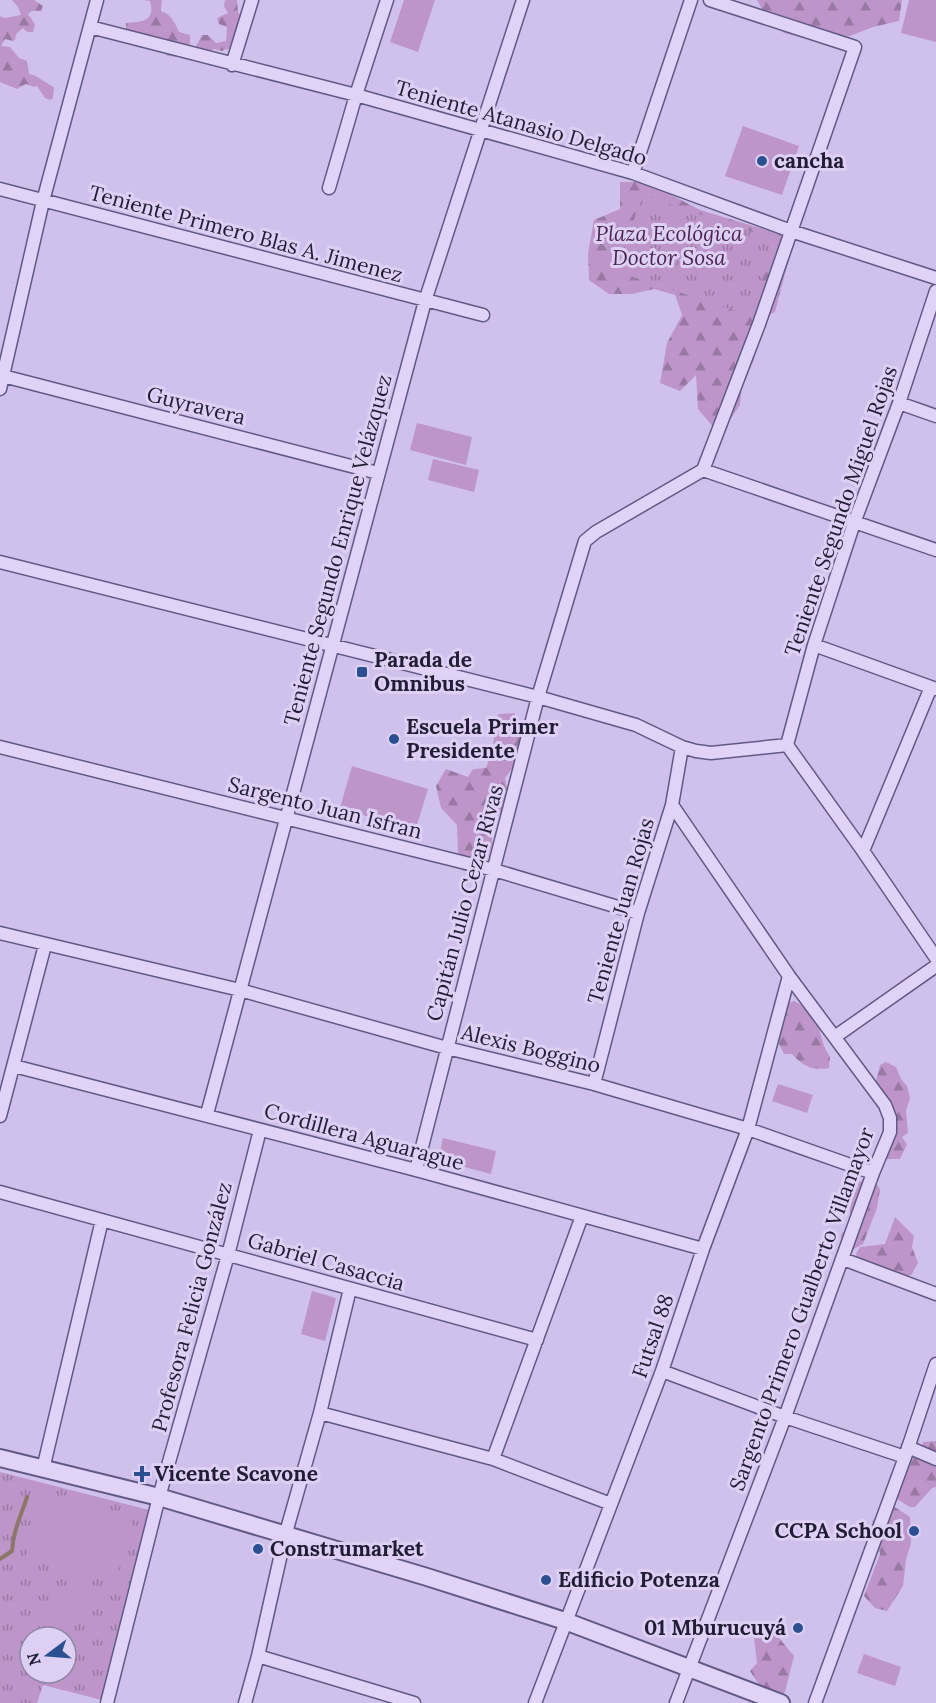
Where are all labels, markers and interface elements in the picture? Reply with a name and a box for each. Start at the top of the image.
street label: Teniente Atanasio Delgado [392,74,650,171]
place label: cancha [774,147,844,174]
marker: cancha [755,154,769,168]
street label: Teniente Primero Blas A. Jimenez [86,179,406,288]
park label: Plaza Ecológica Doctor Sosa [596,220,743,271]
street label: Teniente Segundo Miguel Rojas [778,362,903,660]
street label: Teniente Segundo Enrique Velázquez [278,371,397,728]
street label: Guyravera [144,380,248,431]
place label: Parada de Omnibus [374,646,472,697]
marker: Parada de Omnibus [355,665,369,679]
place label: Escuela Primer Presidente [406,713,558,764]
marker: Escuela Primer Presidente [387,732,401,746]
street label: Sargento Juan Isfran [225,770,425,845]
street label: Capitán Julio Cezar Rivas [420,782,509,1024]
street label: Teniente Juan Rojas [581,815,660,1007]
street label: Alexis Boggino [458,1018,603,1079]
street label: Cordillera Aguarague [261,1097,467,1176]
street label: Sargento Primero Gualberto Villamayor [723,1123,880,1494]
street label: Profesora Felicia González [145,1179,238,1435]
street label: Gabriel Casaccia [245,1226,408,1297]
street label: Futsal 88 [626,1290,680,1382]
place label: Vicente Scavone [154,1460,318,1487]
marker: Vicente Scavone [135,1467,149,1481]
place label: CCPA School [775,1517,902,1544]
marker: CCPA School [907,1524,921,1538]
place label: Construmarket [270,1535,424,1562]
marker: Construmarket [251,1542,265,1556]
place label: Edificio Potenza [558,1566,720,1593]
marker: Edificio Potenza [539,1573,553,1587]
place label: 01 Mburucuyá [644,1614,786,1641]
marker: 01 Mburucuyá [791,1621,805,1635]
north arrow [18,1625,78,1685]
text: N [22,1650,45,1668]

